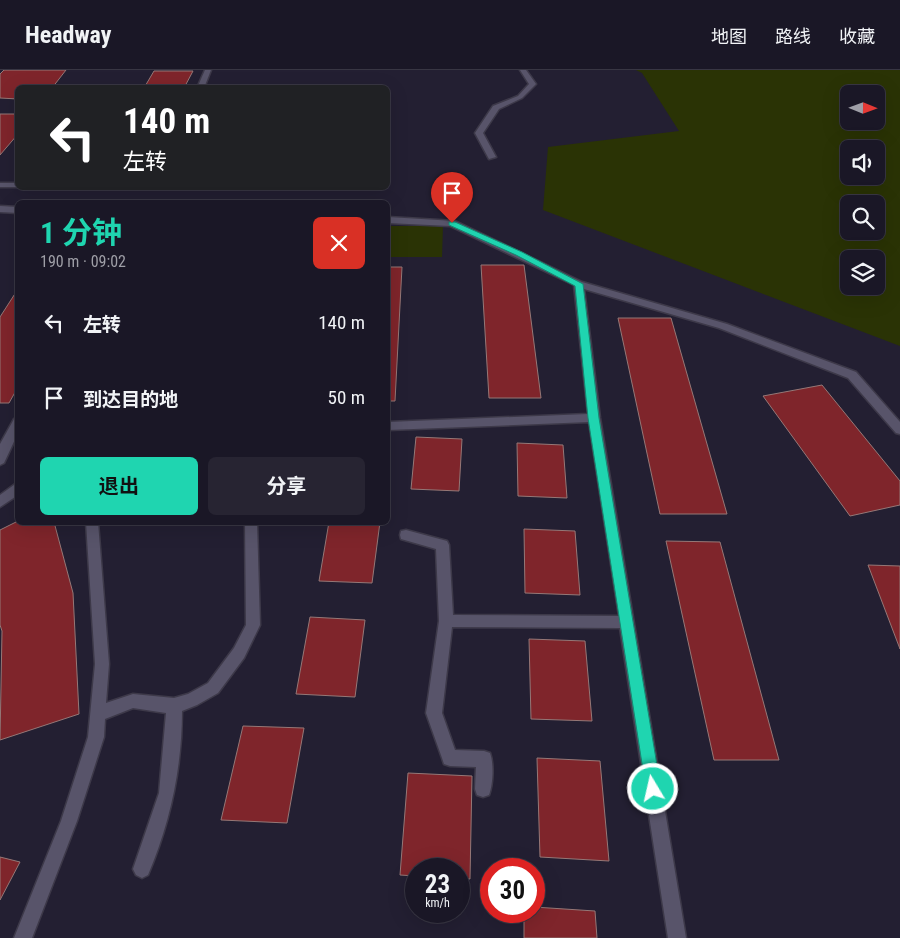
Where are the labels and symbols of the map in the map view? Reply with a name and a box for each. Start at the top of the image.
north arrow [840,85,885,130]
pin [431,172,473,223]
position arrow [626,762,678,814]
speed limit sign: 30 [480,858,545,923]

